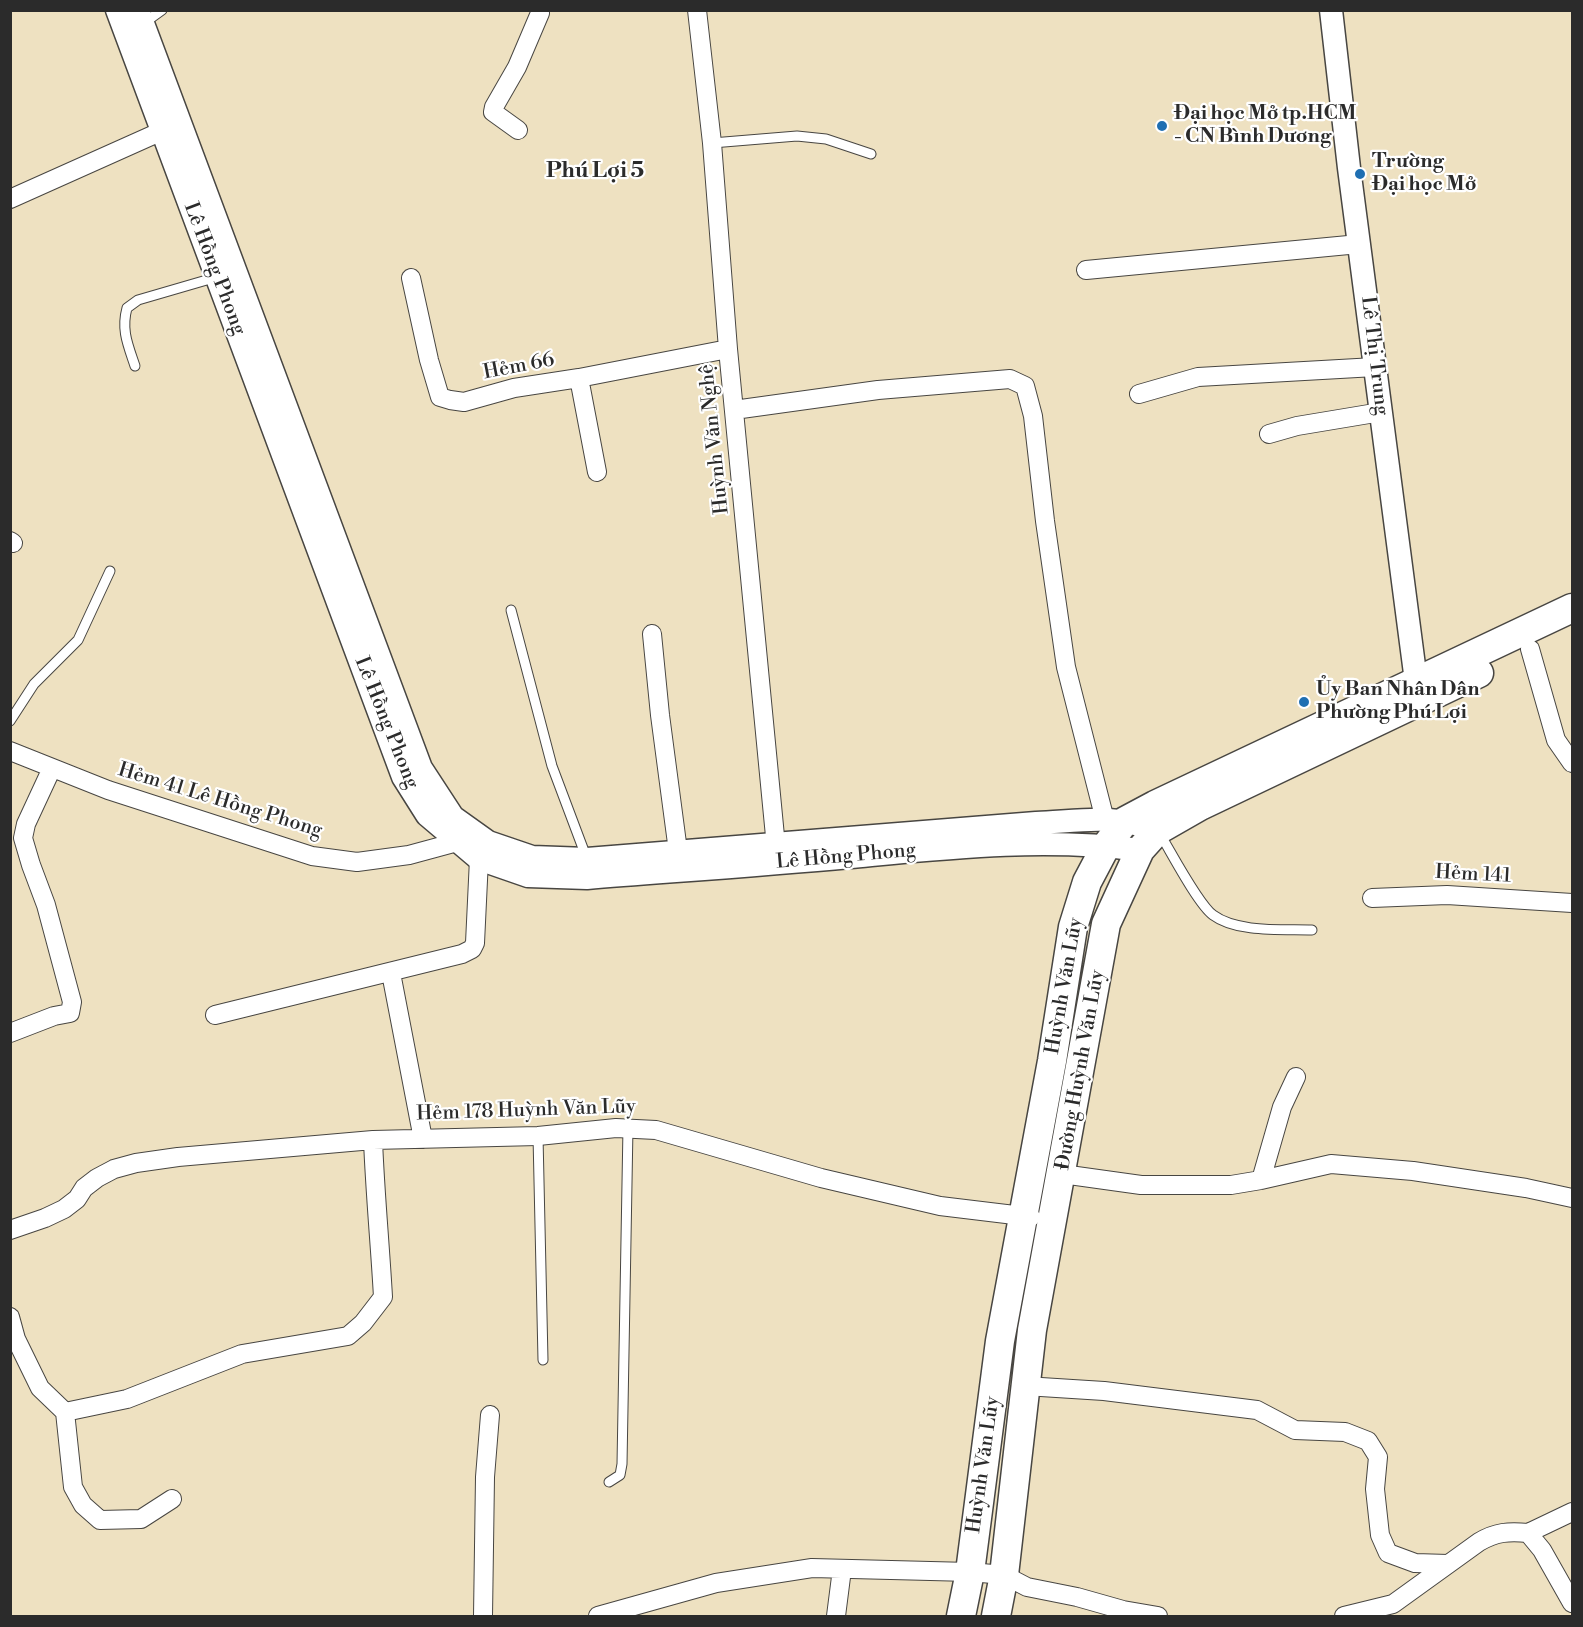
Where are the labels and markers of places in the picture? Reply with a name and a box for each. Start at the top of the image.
place label: Đại học Mở tp.HCM - CN Bình Dương [1174,102,1356,149]
marker: Đại học Mở tp.HCM - CN Bình Dương [1155,119,1169,133]
place label: Trường Đại học Mở [1372,150,1476,197]
marker: Trường Đại học Mở [1353,167,1367,181]
place label: Ủy Ban Nhân Dân Phường Phú Lợi [1316,678,1479,725]
marker: Ủy Ban Nhân Dân Phường Phú Lợi [1297,695,1311,709]

